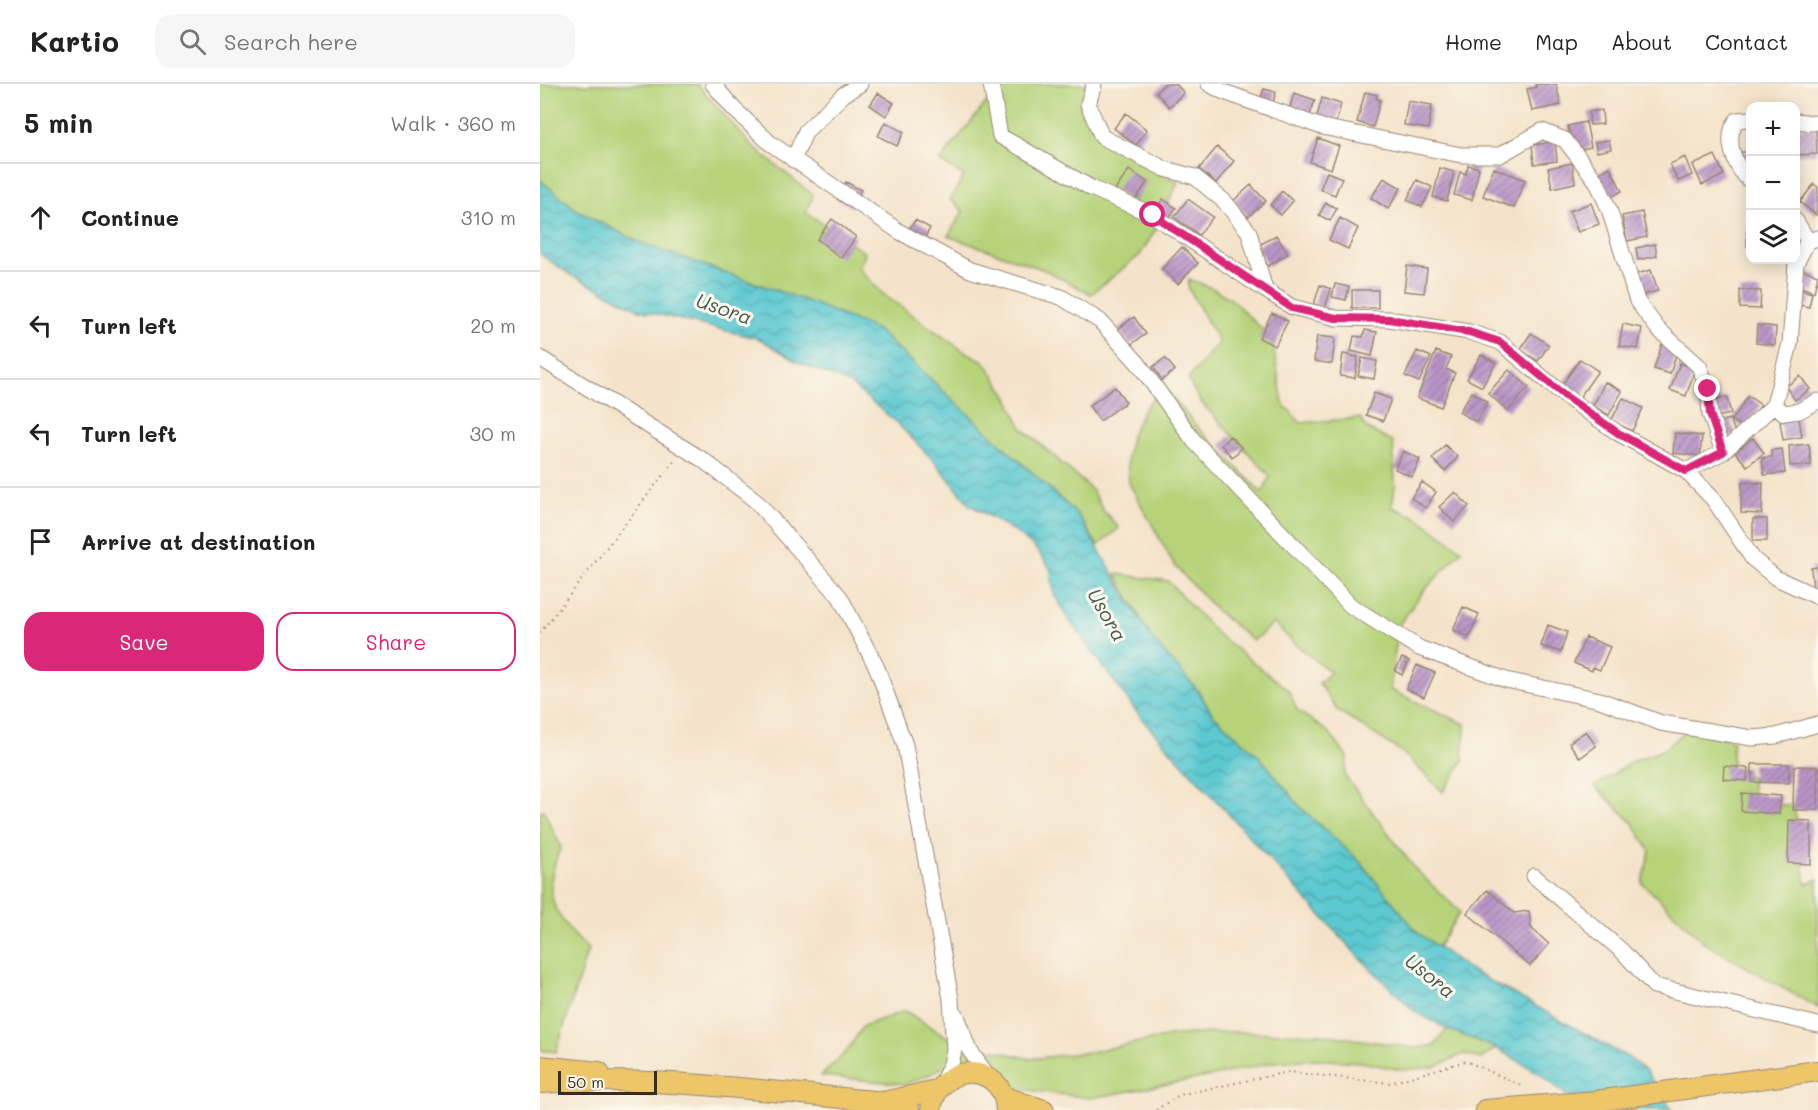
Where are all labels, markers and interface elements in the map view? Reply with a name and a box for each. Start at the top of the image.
search box [155,14,575,68]
text: Kartio [30,23,119,59]
icon: search [176,25,209,58]
text: Search here [224,27,358,56]
text: Home [1445,28,1502,55]
text: Map [1535,28,1578,55]
text: About [1611,28,1672,55]
text: Contact [1705,28,1788,55]
map controls [1746,102,1800,264]
button: + [1746,102,1800,156]
text: 5 min [24,106,93,140]
text: Walk · 360 m [390,110,516,136]
button: − [1746,156,1800,210]
icon: ahead [24,201,57,234]
route start [1139,201,1165,227]
text: Continue [81,203,179,232]
text: 310 m [461,204,516,230]
button: layers [1746,210,1800,264]
water label: Usora [693,286,756,330]
icon: left [24,309,57,342]
text: Turn left [81,311,177,340]
text: 20 m [470,312,516,338]
route end [1694,375,1720,401]
icon: left [24,417,57,450]
text: Turn left [81,419,177,448]
text: 30 m [470,420,516,446]
icon: arrive [24,525,57,558]
text: Arrive at destination [81,527,316,556]
water label: Usora [1082,583,1133,646]
button: Save [24,612,264,671]
button: Share [276,612,516,671]
water label: Usora [1400,947,1461,1003]
scale bar [558,1068,657,1096]
text: 50 m [567,1071,604,1092]

